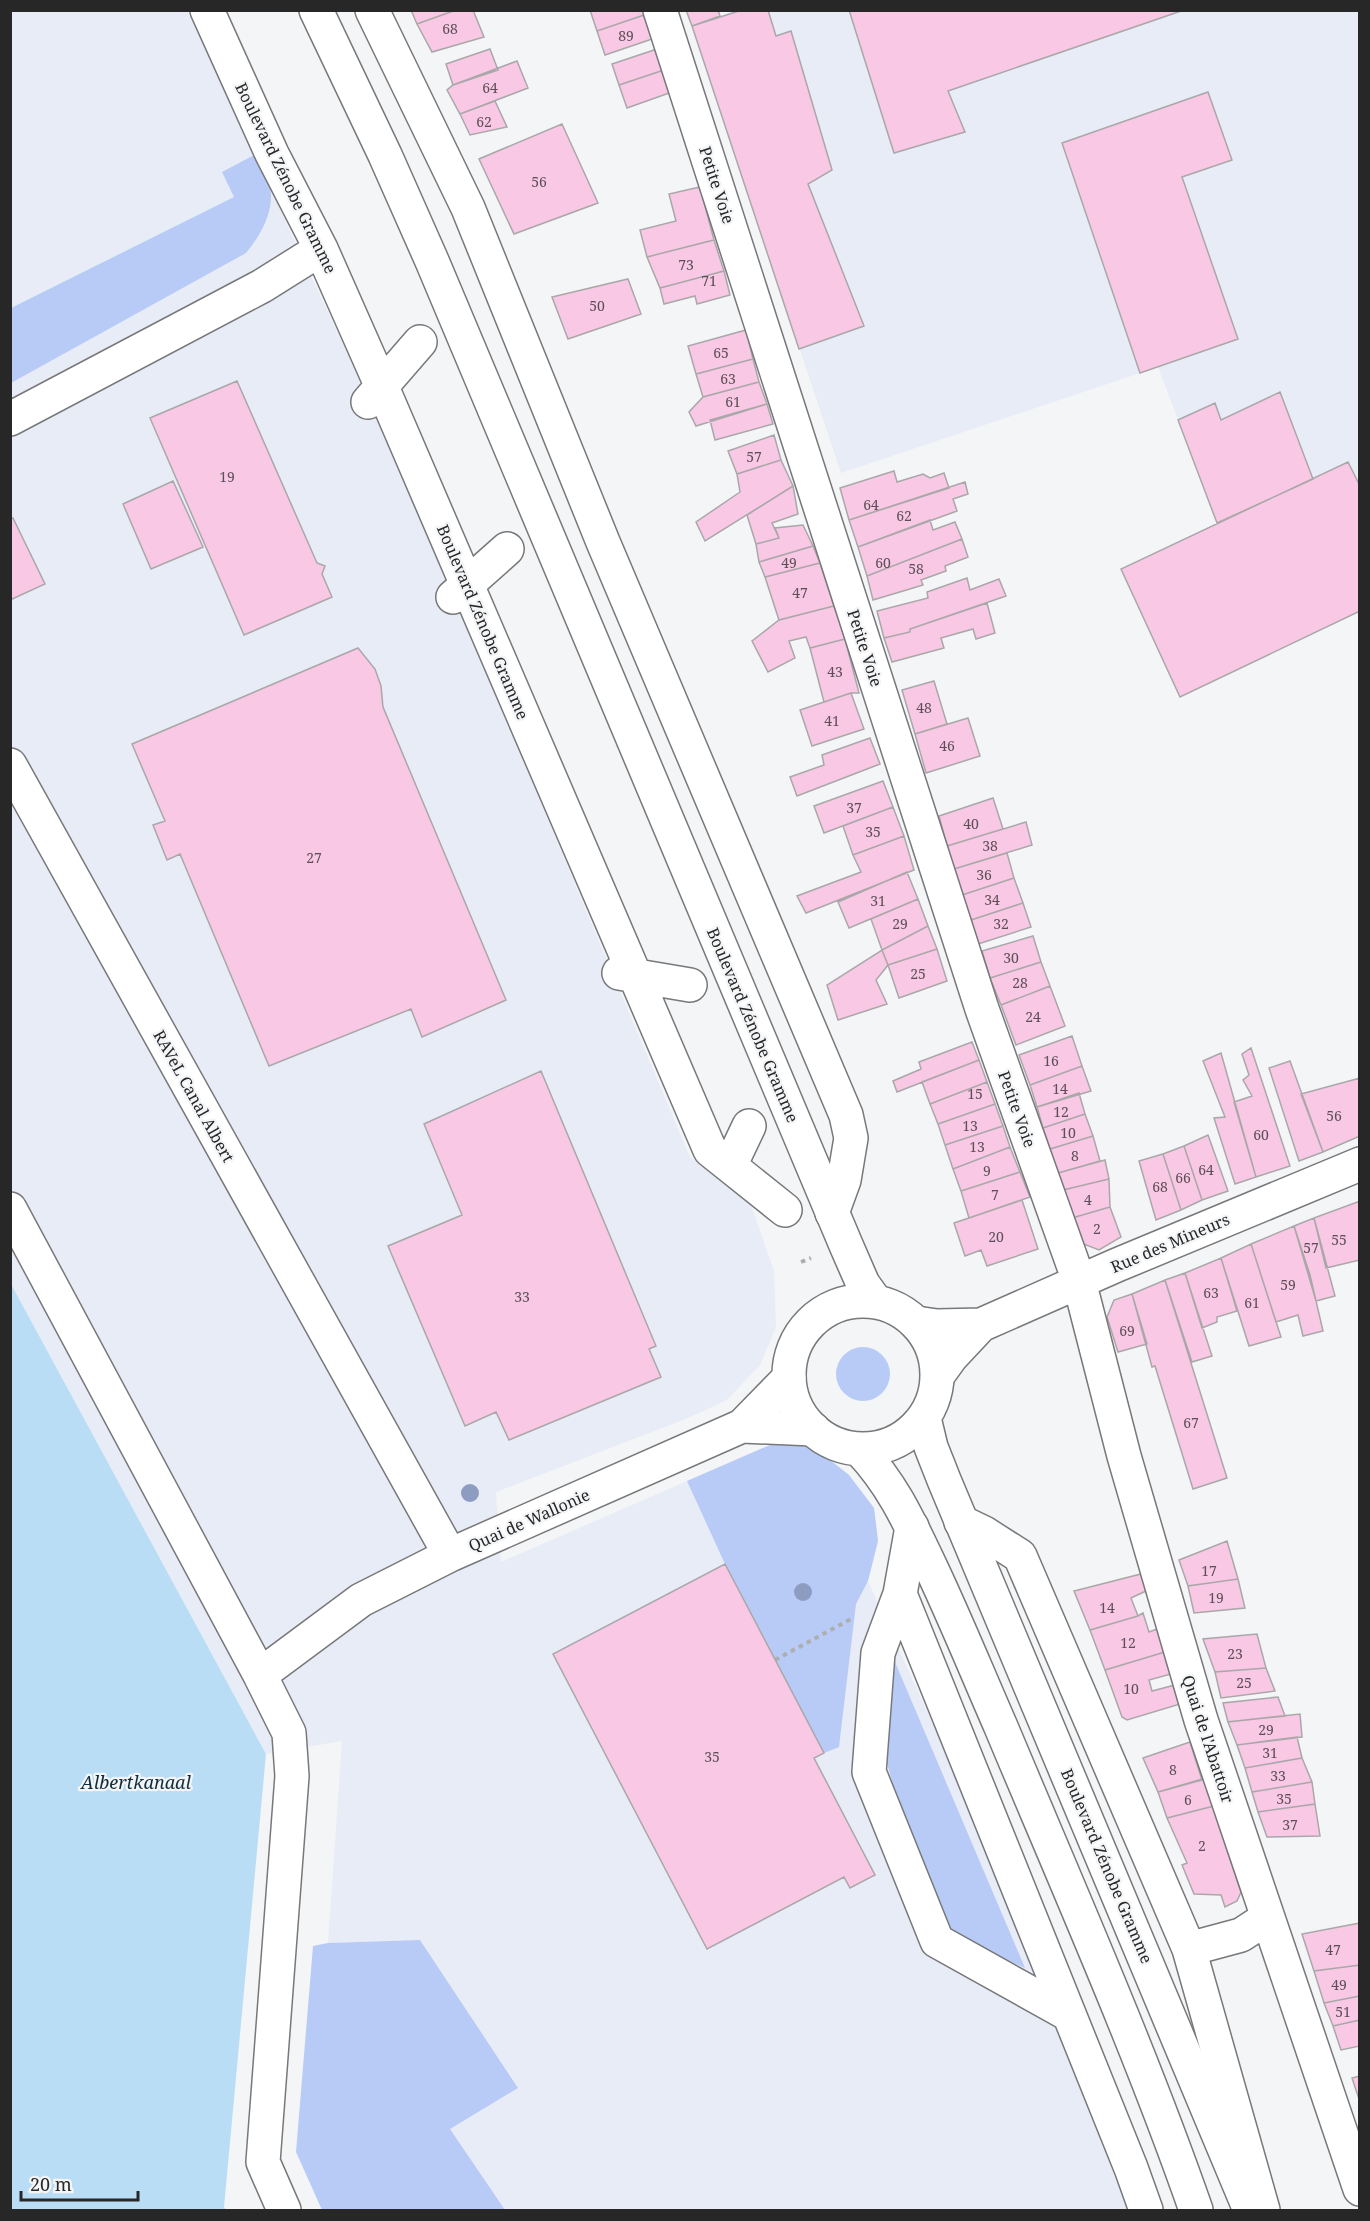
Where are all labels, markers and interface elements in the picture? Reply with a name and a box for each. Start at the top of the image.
house number: 68 [442,19,458,38]
house number: 89 [618,26,634,45]
house number: 64 [482,78,498,97]
street label: Boulevard Zénobe Gramme [230,79,342,277]
house number: 62 [476,112,492,131]
street label: Petite Voie [694,144,740,226]
house number: 56 [531,172,547,191]
house number: 73 [678,255,694,274]
house number: 71 [701,271,717,290]
house number: 50 [589,296,605,315]
house number: 65 [713,343,729,362]
house number: 63 [720,369,736,388]
house number: 61 [725,392,741,411]
house number: 57 [746,447,762,466]
house number: 19 [219,467,235,486]
house number: 64 [863,495,879,514]
house number: 62 [896,506,912,525]
street label: Boulevard Zénobe Gramme [432,521,534,723]
house number: 49 [781,553,797,572]
house number: 60 [875,553,891,572]
house number: 58 [908,559,924,578]
house number: 47 [792,583,808,602]
street label: Petite Voie [842,607,888,689]
house number: 43 [827,662,843,681]
house number: 48 [916,698,932,717]
house number: 41 [824,711,840,730]
house number: 46 [939,736,955,755]
house number: 37 [846,798,862,817]
house number: 40 [963,814,979,833]
house number: 35 [865,822,881,841]
house number: 38 [982,836,998,855]
house number: 27 [306,848,322,867]
house number: 36 [976,865,992,884]
house number: 34 [984,890,1000,909]
house number: 31 [870,891,886,910]
house number: 29 [892,914,908,933]
house number: 32 [993,914,1009,933]
street label: Boulevard Zénobe Gramme [702,924,804,1126]
house number: 30 [1003,948,1019,967]
house number: 25 [910,964,926,983]
house number: 28 [1012,973,1028,992]
house number: 24 [1025,1007,1041,1026]
street label: RAVeL Canal Albert [148,1026,240,1166]
house number: 16 [1043,1051,1059,1070]
street label: Petite Voie [993,1068,1041,1150]
house number: 14 [1052,1079,1068,1098]
house number: 15 [967,1084,983,1103]
house number: 12 [1053,1102,1069,1121]
house number: 56 [1326,1106,1342,1125]
house number: 13 [962,1116,978,1135]
house number: 10 [1060,1123,1076,1142]
house number: 60 [1253,1125,1269,1144]
house number: 13 [969,1137,985,1156]
house number: 8 [1071,1146,1079,1165]
house number: 64 [1198,1160,1214,1179]
house number: 9 [983,1161,991,1180]
house number: 66 [1175,1168,1191,1187]
house number: 68 [1152,1177,1168,1196]
house number: 7 [991,1185,999,1204]
house number: 4 [1084,1190,1092,1209]
street label: Rue des Mineurs [1107,1208,1233,1278]
house number: 2 [1093,1219,1101,1238]
house number: 20 [988,1227,1004,1246]
house number: 55 [1331,1230,1347,1249]
house number: 57 [1303,1238,1319,1257]
house number: 59 [1280,1275,1296,1294]
house number: 63 [1203,1283,1219,1302]
house number: 33 [514,1287,530,1306]
house number: 61 [1244,1293,1260,1312]
house number: 69 [1119,1321,1135,1340]
house number: 67 [1183,1413,1199,1432]
street label: Quai de Wallonie [465,1483,593,1557]
house number: 17 [1201,1561,1217,1580]
house number: 19 [1208,1588,1224,1607]
house number: 14 [1099,1598,1115,1617]
house number: 12 [1120,1633,1136,1652]
house number: 23 [1227,1644,1243,1663]
street label: Quai de l'Abattoir [1177,1672,1239,1806]
house number: 25 [1236,1673,1252,1692]
house number: 10 [1123,1679,1139,1698]
house number: 29 [1258,1720,1274,1739]
house number: 31 [1262,1743,1278,1762]
house number: 35 [704,1747,720,1766]
house number: 8 [1169,1760,1177,1779]
street label: Boulevard Zénobe Gramme [1056,1765,1158,1967]
house number: 33 [1270,1766,1286,1785]
water label: Albertkanaal [79,1770,192,1794]
house number: 35 [1276,1789,1292,1808]
house number: 6 [1184,1790,1192,1809]
house number: 37 [1282,1815,1298,1834]
house number: 2 [1198,1836,1206,1855]
house number: 47 [1325,1940,1341,1959]
house number: 49 [1331,1975,1347,1994]
house number: 51 [1335,2002,1351,2021]
scale bar [21,2164,138,2202]
text: 20 m [30,2172,72,2196]

